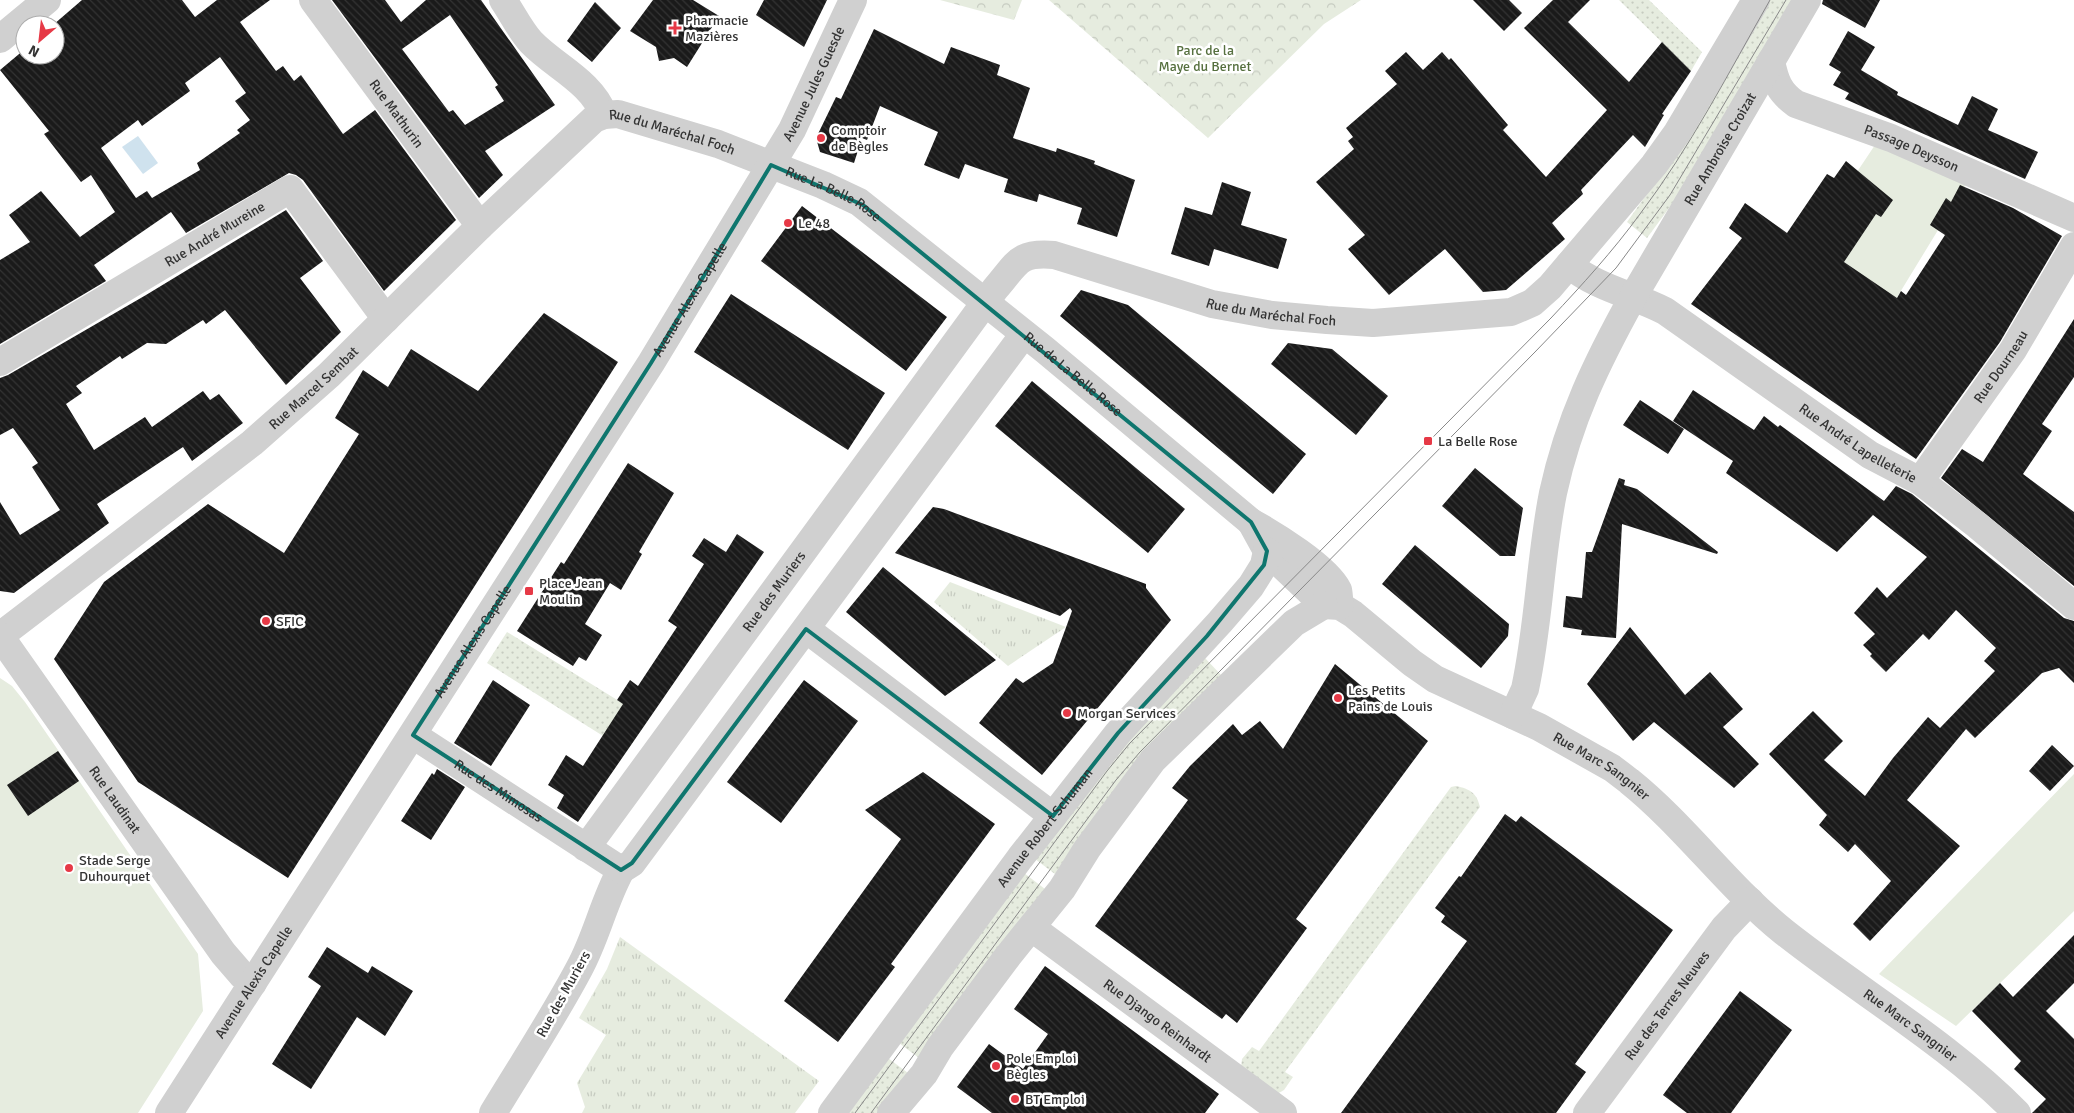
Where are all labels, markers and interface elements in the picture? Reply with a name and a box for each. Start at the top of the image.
place label: Pharmacie Mazières [685,12,749,45]
north arrow [15,15,65,65]
marker: Pharmacie Mazières [669,22,681,34]
street label: Avenue Jules Guesde [779,24,848,145]
text: N [26,41,42,61]
park label: Parc de la Maye du Bernet [1158,42,1252,75]
street label: Rue Mathurin [365,76,427,151]
street label: Rue Ambroise Croizat [1681,90,1760,208]
street label: Rue du Maréchal Foch [608,106,738,159]
street label: Passage Deysson [1862,121,1961,176]
place label: Comptoir de Bègles [831,122,888,155]
marker: Comptoir de Bègles [815,132,827,144]
street label: Rue La Belle Rose [783,163,885,225]
street label: Rue André Mureine [162,198,268,271]
place label: Le 48 [798,215,830,232]
marker: Le 48 [782,217,794,229]
street label: Avenue Alexis Capelle [649,239,731,360]
street label: Rue du Maréchal Foch [1204,295,1337,330]
street label: Rue Dourneau [1970,327,2032,406]
street label: Rue de La Belle Rose [1020,328,1126,420]
street label: Rue Marcel Sembat [265,343,362,433]
street label: Rue André Lapelleterie [1796,400,1920,487]
place label: La Belle Rose [1438,433,1517,450]
marker: La Belle Rose [1422,435,1434,447]
street label: Rue des Muriers [739,548,809,635]
place label: Place Jean Moulin [539,575,603,608]
street label: Avenue Alexis Capelle [430,582,515,701]
marker: Place Jean Moulin [523,585,535,597]
place label: SFIC [276,613,304,630]
marker: SFIC [260,615,272,627]
place label: Les Petits Pains de Louis [1348,682,1433,715]
marker: Les Petits Pains de Louis [1332,692,1344,704]
place label: Morgan Services [1077,705,1176,722]
marker: Morgan Services [1061,707,1073,719]
street label: Rue Marc Sangnier [1550,729,1654,804]
street label: Rue des Mimosas [451,756,546,826]
street label: Rue Laudinat [85,763,144,837]
street label: Avenue Robert Schuman [994,765,1096,891]
place label: Stade Serge Duhourquet [79,852,150,885]
marker: Stade Serge Duhourquet [63,862,75,874]
street label: Avenue Alexis Capelle [211,922,296,1042]
street label: Rue des Terres Neuves [1621,947,1713,1064]
street label: Rue des Muriers [533,948,594,1040]
street label: Rue Django Reinhardt [1100,976,1215,1066]
street label: Rue Marc Sangnier [1860,985,1961,1066]
place label: Pole Emploi Bègles [1006,1050,1076,1083]
marker: Pole Emploi Bègles [990,1060,1002,1072]
place label: BT Emploi [1025,1091,1085,1108]
marker: BT Emploi [1009,1093,1021,1105]

